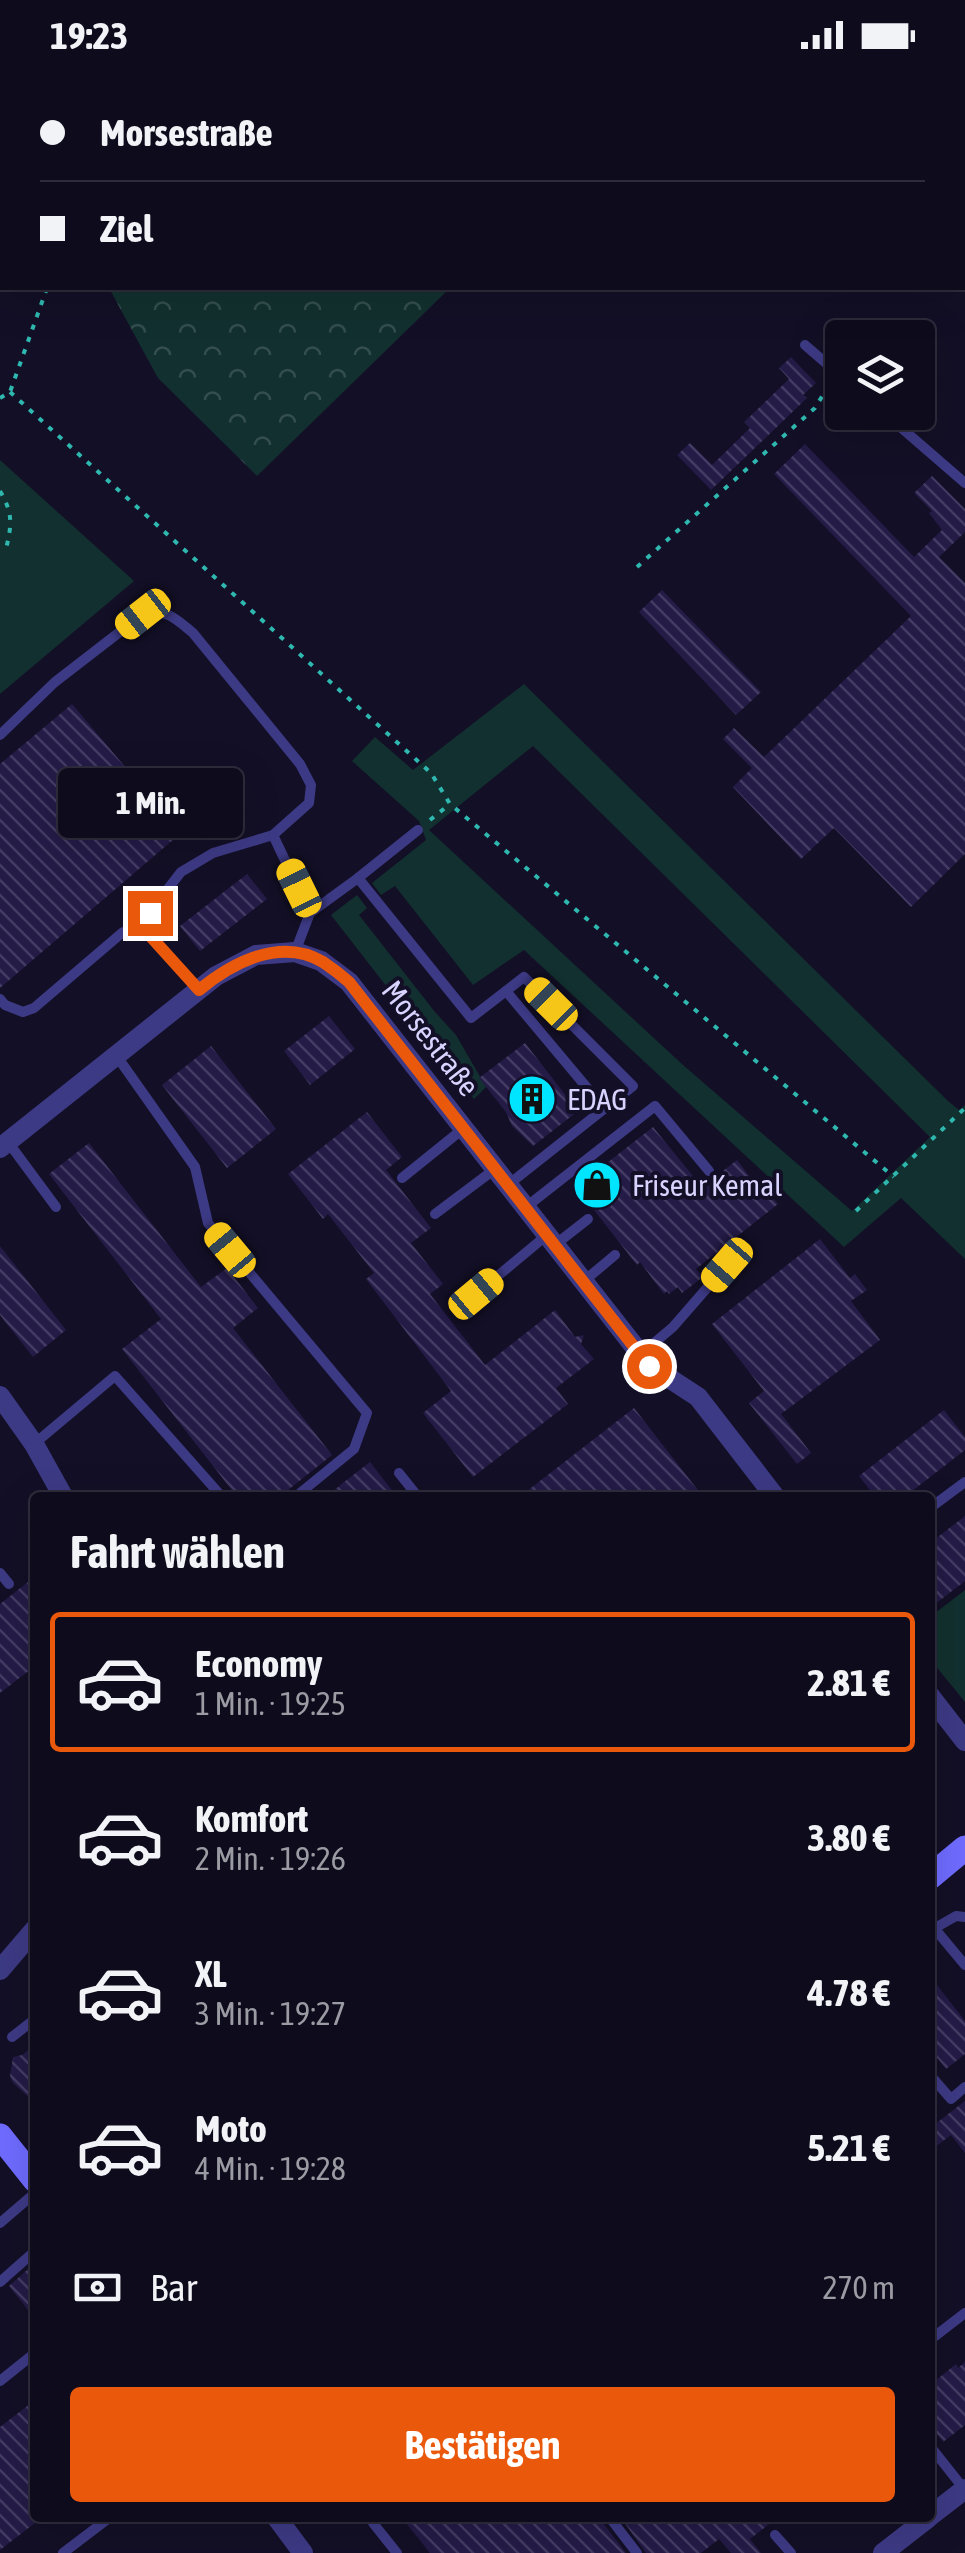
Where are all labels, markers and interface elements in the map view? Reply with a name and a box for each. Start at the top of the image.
text: 19:23 [50,14,128,57]
text: Morsestraße [100,111,273,154]
text: Ziel [100,207,153,250]
map controls [825,320,935,430]
button: layers [825,320,935,430]
car [110,584,176,644]
callout: 1 Min. [58,768,242,838]
text: 1 Min. [116,784,185,821]
car [272,854,326,922]
route end [128,891,173,936]
car [519,972,583,1036]
street label: Morsestraße [376,974,486,1102]
building icon: EDAG [506,1073,558,1125]
place label: EDAG [567,1082,627,1116]
shop icon: Friseur Kemal [571,1159,623,1211]
place label: Friseur Kemal [632,1168,782,1202]
car [199,1217,261,1283]
car [696,1233,758,1297]
car [443,1263,509,1325]
route start [627,1344,672,1389]
text: Fahrt wählen [70,1526,285,1578]
icon: car [75,1637,165,1727]
text: Economy [195,1642,322,1685]
text: 2.81 € [807,1661,890,1704]
text: 1 Min. · 19:25 [195,1685,346,1722]
icon: car [75,1792,165,1882]
text: Komfort [195,1797,308,1840]
text: 3.80 € [807,1816,890,1859]
text: 2 Min. · 19:26 [195,1840,346,1877]
icon: car [75,1947,165,2037]
text: XL [195,1952,227,1995]
text: 4.78 € [807,1971,890,2014]
text: 3 Min. · 19:27 [195,1995,346,2032]
icon: car [75,2102,165,2192]
text: Moto [195,2107,267,2150]
text: 5.21 € [807,2126,890,2169]
text: 4 Min. · 19:28 [195,2150,346,2187]
icon: cash [70,2260,125,2315]
text: Bar [150,2266,197,2309]
text: 270 m [822,2269,895,2306]
button: Bestätigen [70,2387,895,2502]

